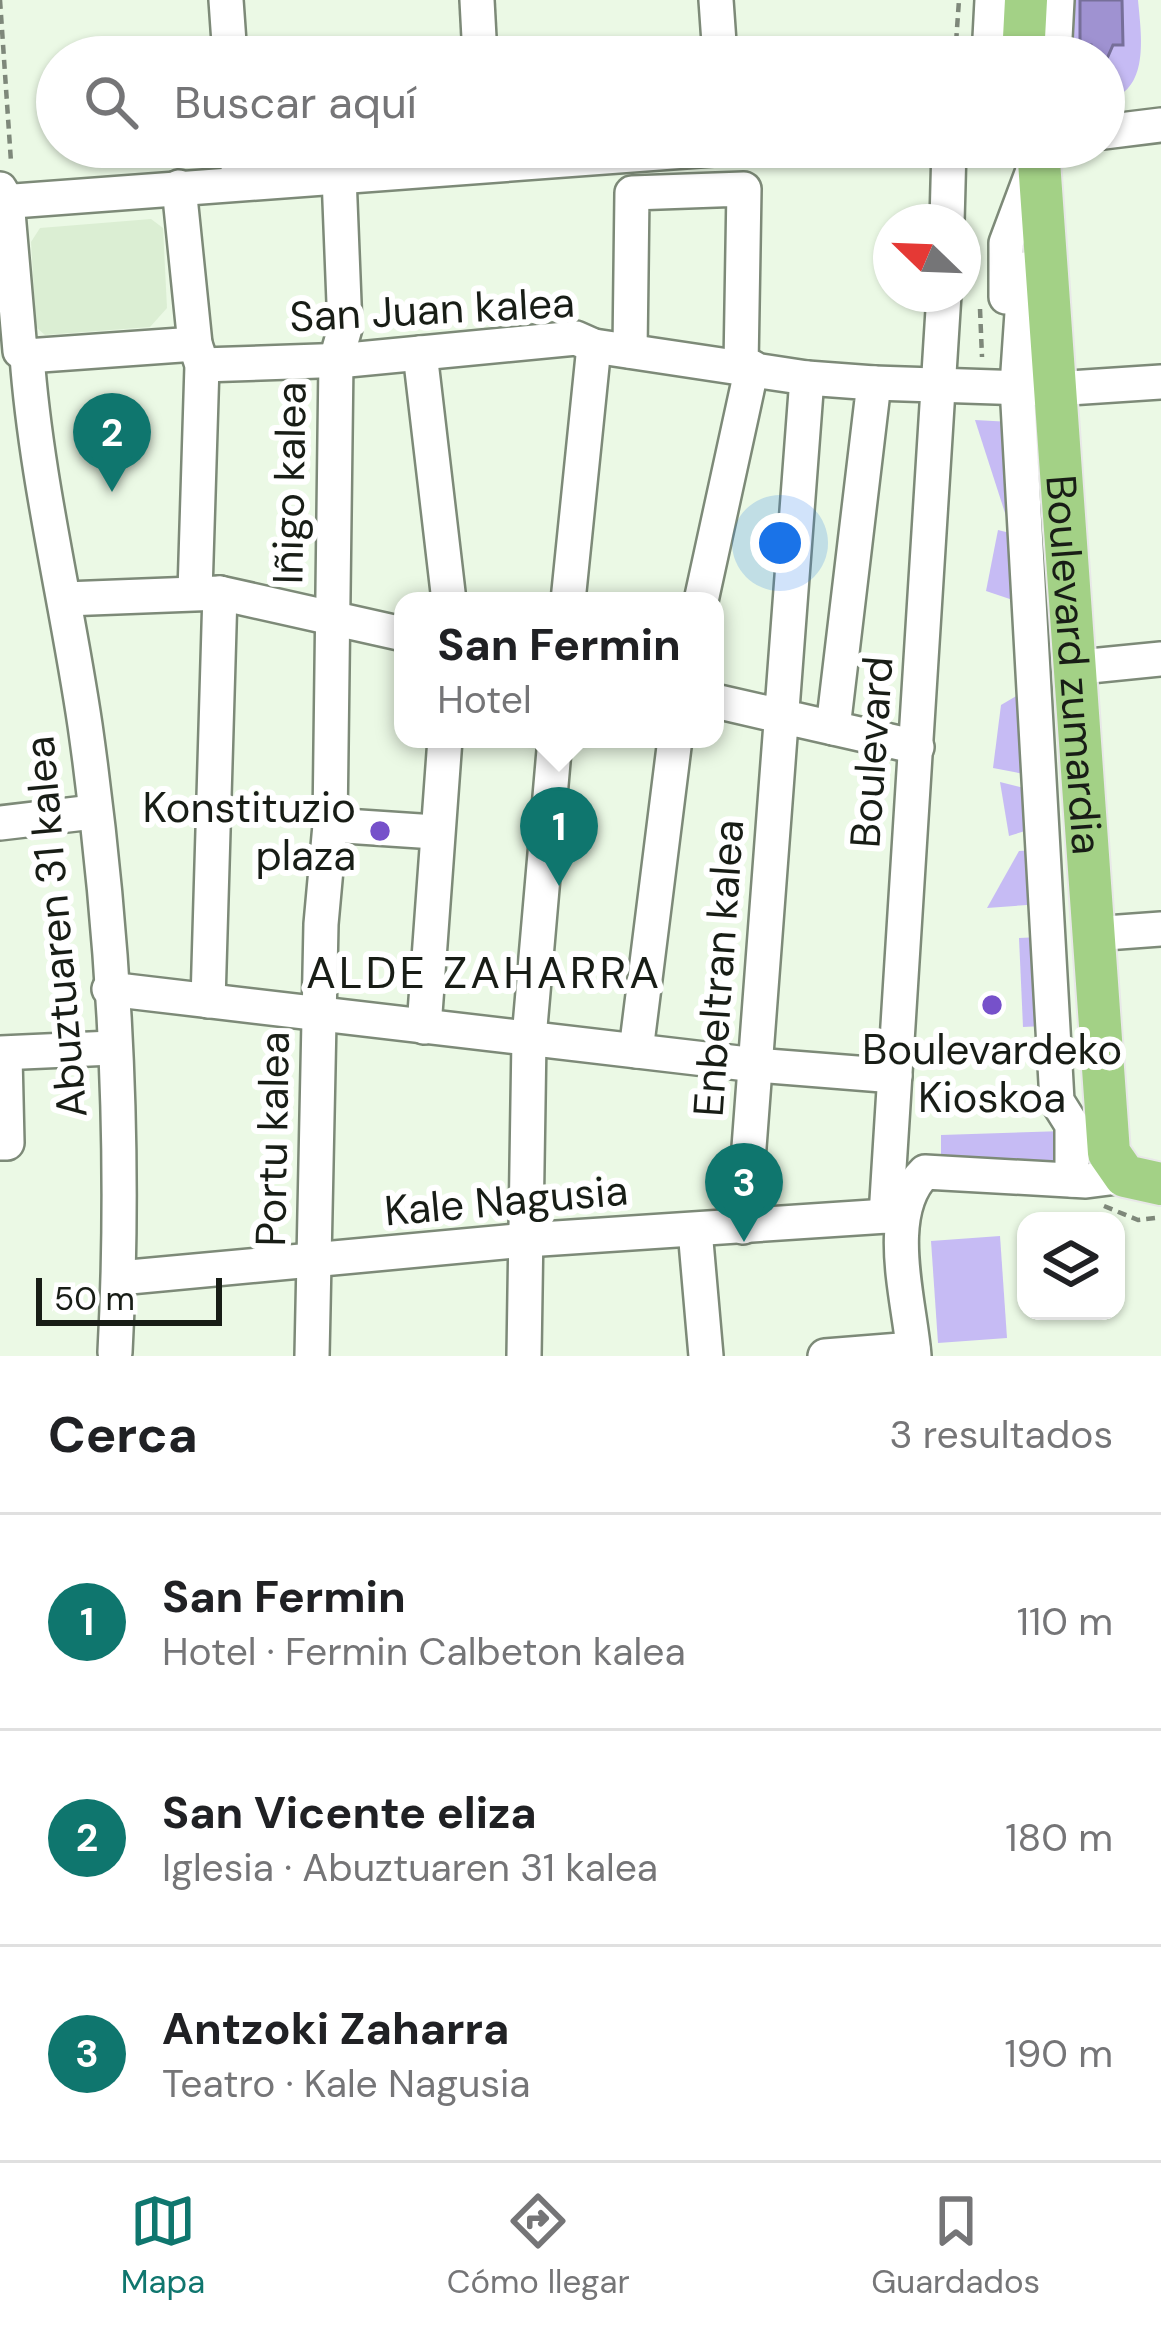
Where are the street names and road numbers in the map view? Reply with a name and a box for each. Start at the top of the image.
street label: San Juan kalea [288,275,576,344]
street label: Iñigo kalea [260,381,319,585]
street label: Boulevard zumardia [1033,473,1115,857]
street label: Boulevard [837,654,906,850]
street label: Abuztuaren 31 kalea [11,734,100,1120]
street label: Enbeltran kalea [681,818,756,1118]
street label: Portu kalea [243,1031,302,1247]
street label: Kale Nagusia [382,1162,630,1239]

